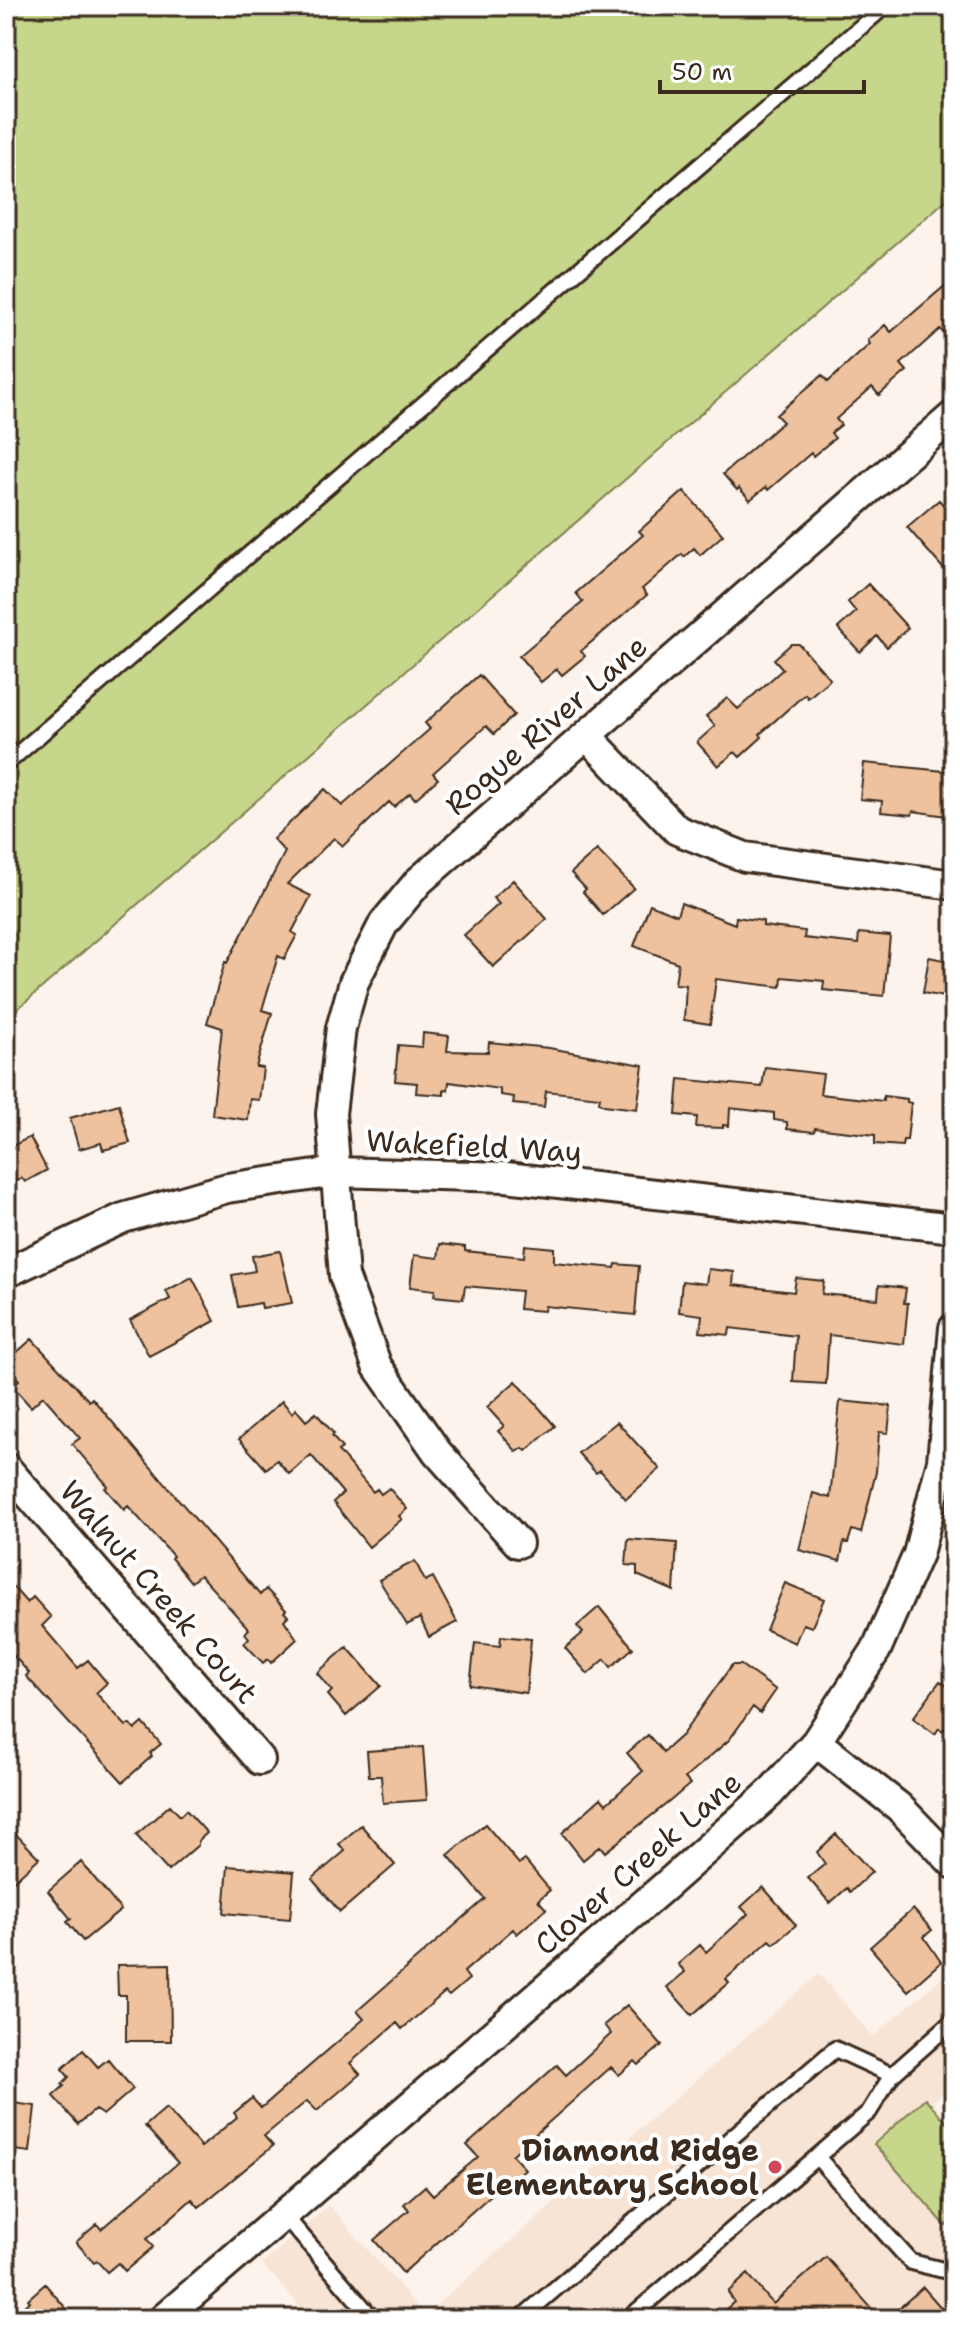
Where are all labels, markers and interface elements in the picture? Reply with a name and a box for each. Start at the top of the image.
scale bar [660,44,864,94]
text: 50 m [672,56,732,88]
street label: Rogue River Lane [436,626,656,824]
street label: Wakefield Way [365,1120,583,1172]
street label: Walnut Creek Court [50,1471,268,1713]
street label: Clover Creek Lane [526,1762,750,1964]
place label: Diamond Ridge Elementary School [466,2130,759,2205]
marker: Diamond Ridge Elementary School [766,2158,784,2176]

